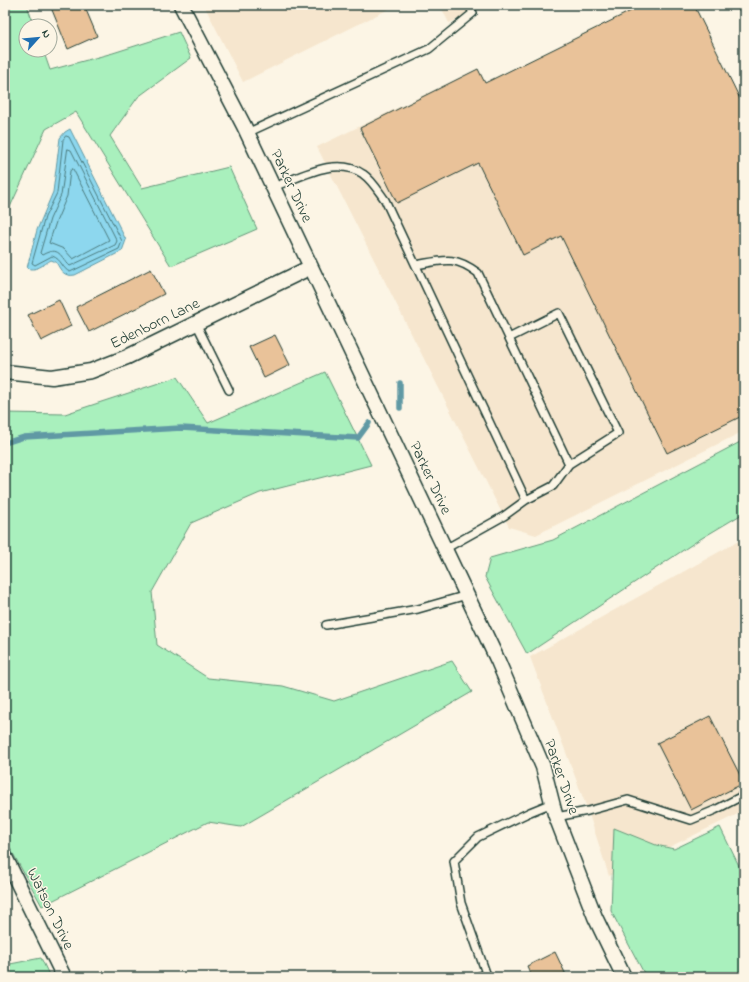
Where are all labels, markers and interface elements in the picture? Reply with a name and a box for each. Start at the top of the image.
north arrow [18,18,58,58]
text: N [37,27,55,41]
street label: Parker Drive [264,145,319,227]
street label: Edenborn Lane [106,292,205,356]
street label: Parker Drive [403,437,458,519]
street label: Parker Drive [537,736,585,819]
street label: Watson Drive [20,864,80,955]

